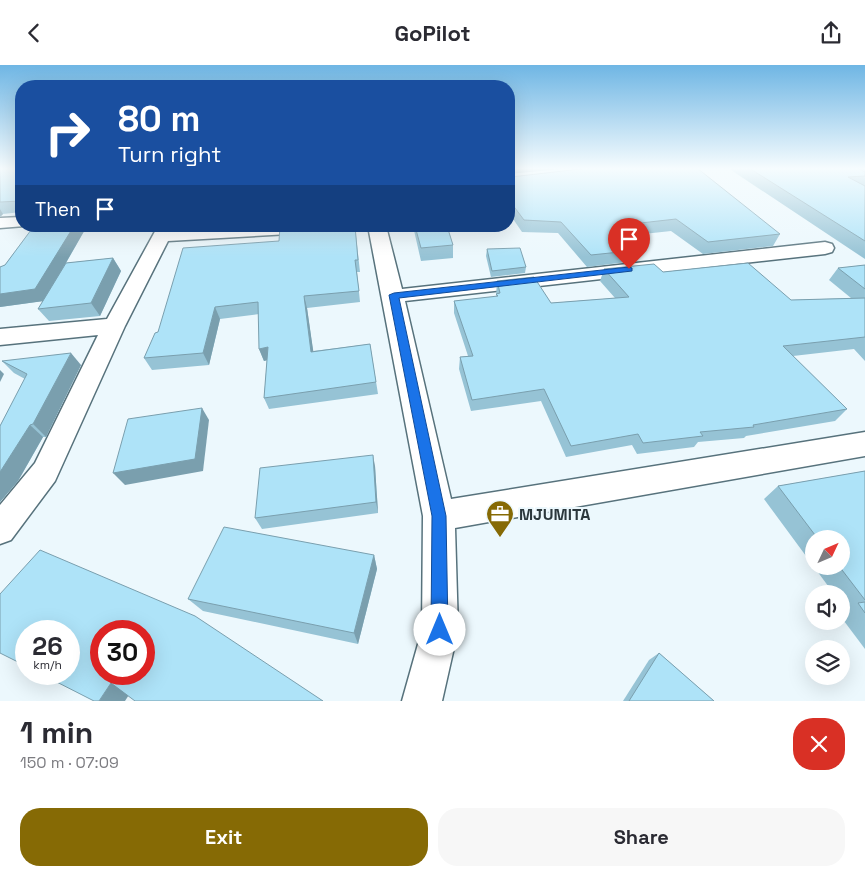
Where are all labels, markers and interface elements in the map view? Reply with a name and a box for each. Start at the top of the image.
icon: back [20,19,48,47]
text: GoPilot [394,19,471,47]
icon: share [817,19,845,47]
text: 80 m [118,97,200,141]
icon: right [35,100,100,165]
text: Turn right [118,140,221,168]
icon: arrive [91,195,119,223]
text: Then [35,197,81,222]
pin [608,218,650,269]
icon: arrive [615,225,643,253]
office icon: MJUMITA [485,499,515,538]
place label: MJUMITA [519,504,591,525]
north arrow [805,530,850,575]
map controls [805,530,850,685]
button: sound [805,585,850,630]
position arrow [413,603,465,655]
speed limit sign: 30 [90,620,155,685]
text: 26 [32,630,63,662]
button: layers [805,640,850,685]
text: km/h [33,657,62,673]
text: 1 min [20,713,93,752]
button: close [793,718,845,770]
text: 150 m · 07:09 [20,752,119,773]
button: Exit [20,808,428,866]
button: Share [438,808,845,866]

